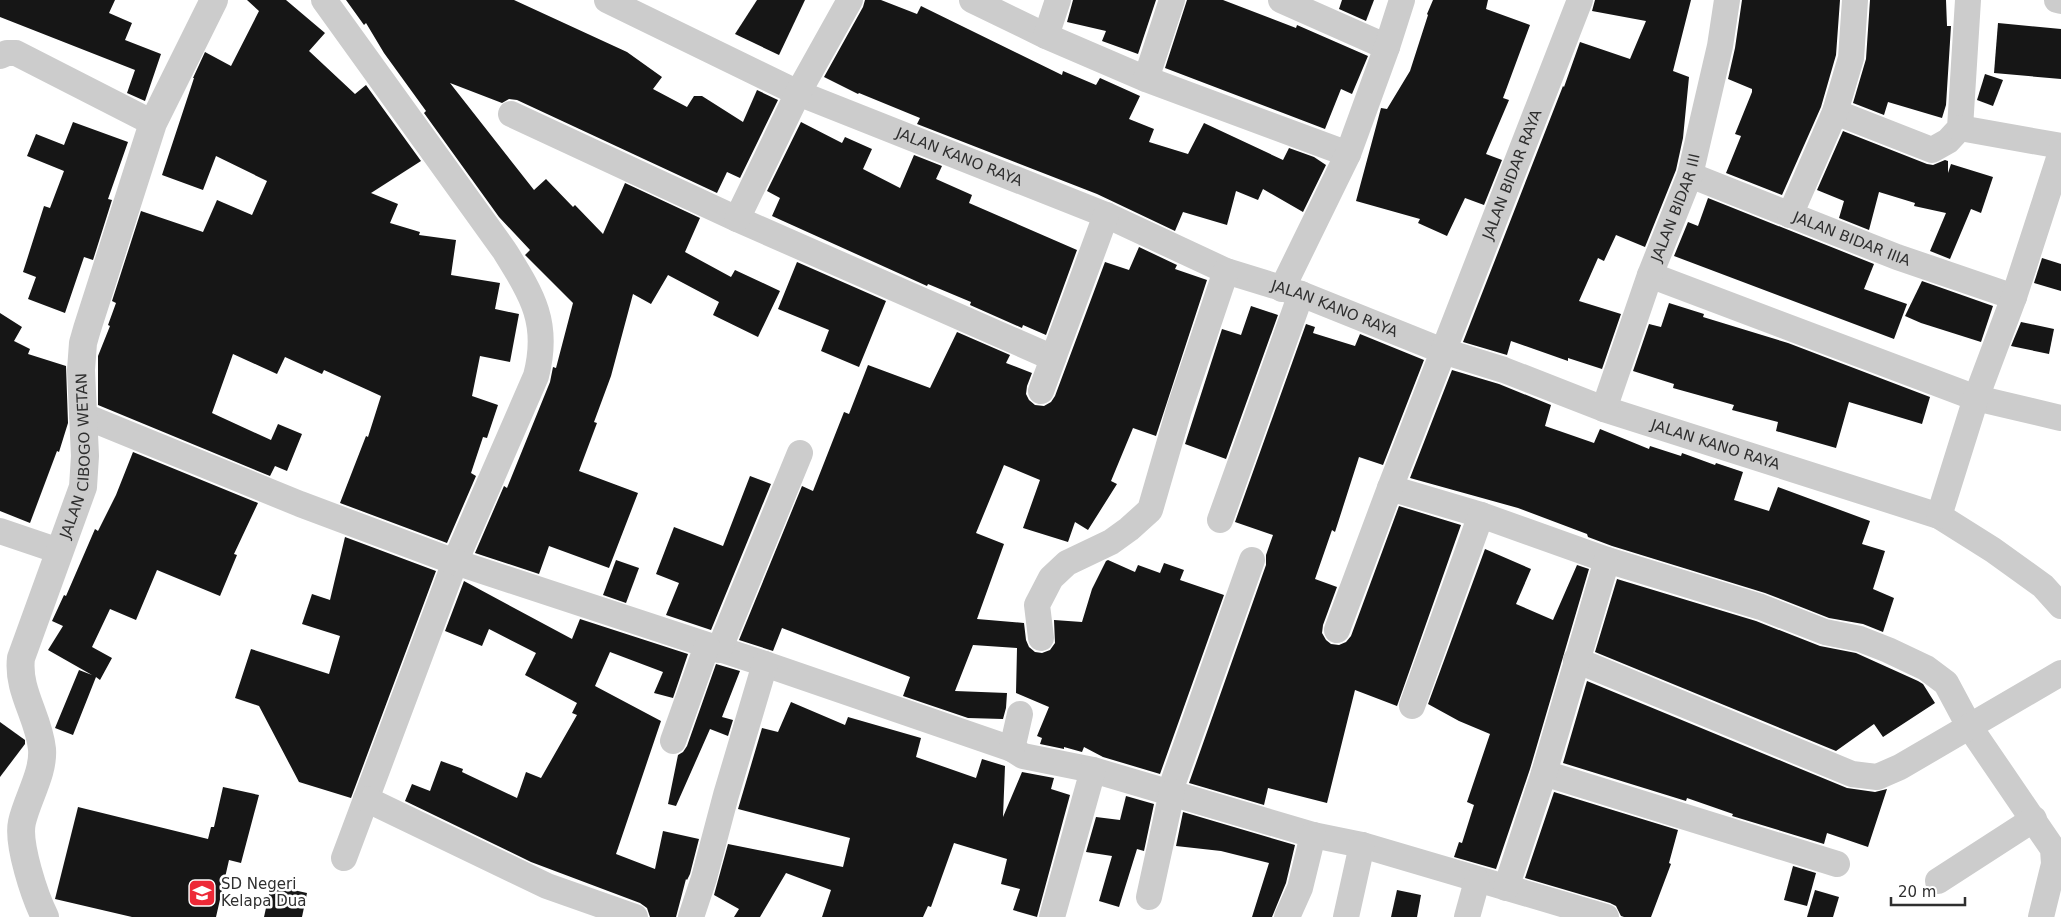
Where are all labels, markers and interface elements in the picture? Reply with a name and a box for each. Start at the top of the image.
street label: JALAN BIDAR RAYA [1478,106,1546,243]
street label: JALAN KANO RAYA [893,123,1026,190]
street label: JALAN BIDAR III [1647,152,1704,265]
street label: JALAN BIDAR IIIA [1790,207,1913,270]
street label: JALAN KANO RAYA [1268,276,1401,341]
street label: JALAN CIBOGO WETAN [56,373,94,542]
street label: JALAN KANO RAYA [1648,415,1783,474]
scale bar [1891,874,1965,906]
place label: SD Negeri Kelapa Dua [221,875,306,910]
school or university icon: SD Negeri Kelapa Dua [187,878,217,908]
text: 20 m [1898,883,1936,901]

